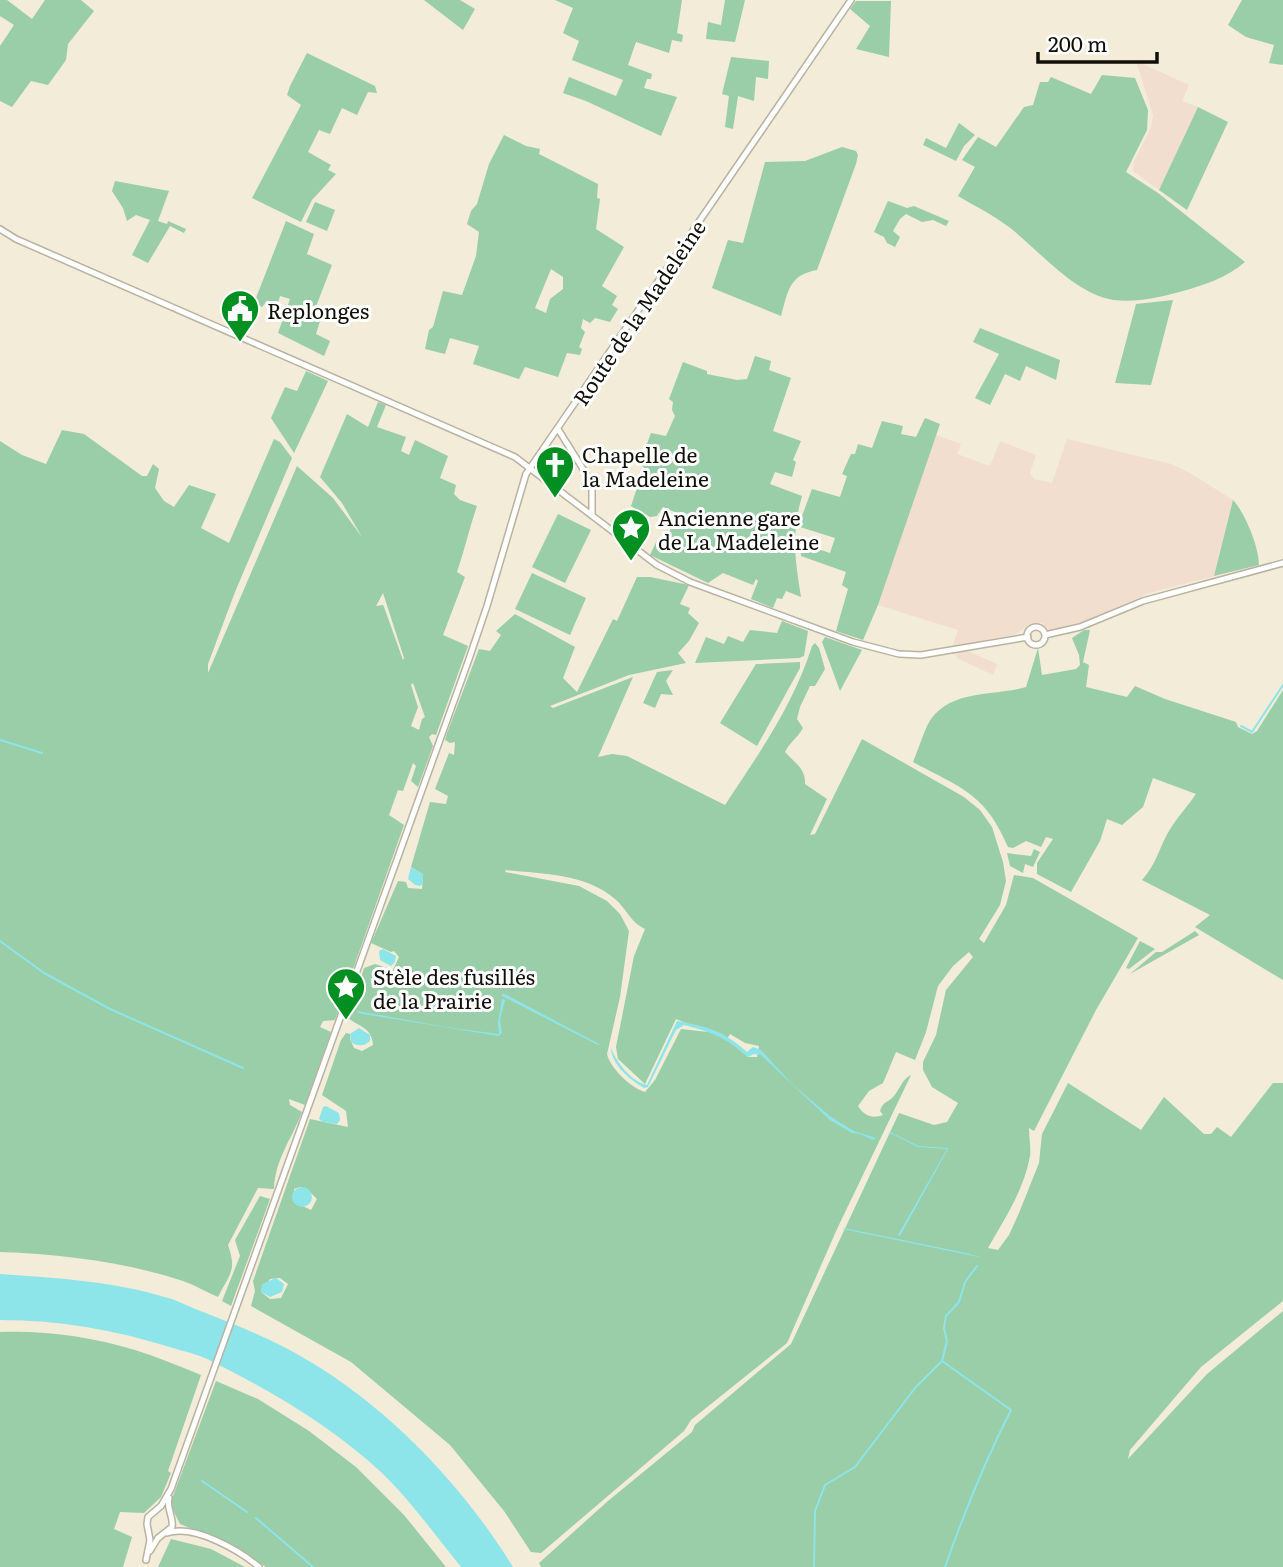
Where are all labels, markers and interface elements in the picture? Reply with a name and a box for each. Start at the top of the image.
scale bar [1038,21,1157,65]
text: 200 m [1048,27,1108,58]
street label: Route de la Madeleine [564,213,712,411]
public building icon: Replonges [219,288,261,343]
place label: Replonges [267,294,369,325]
place label: Chapelle de la Madeleine [582,438,709,493]
church icon: Chapelle de la Madeleine [534,444,576,499]
place label: Ancienne gare de La Madeleine [658,501,819,556]
place icon: Ancienne gare de La Madeleine [610,507,652,562]
place label: Stèle des fusillés de la Prairie [373,960,535,1015]
place icon: Stèle des fusillés de la Prairie [325,966,367,1021]

